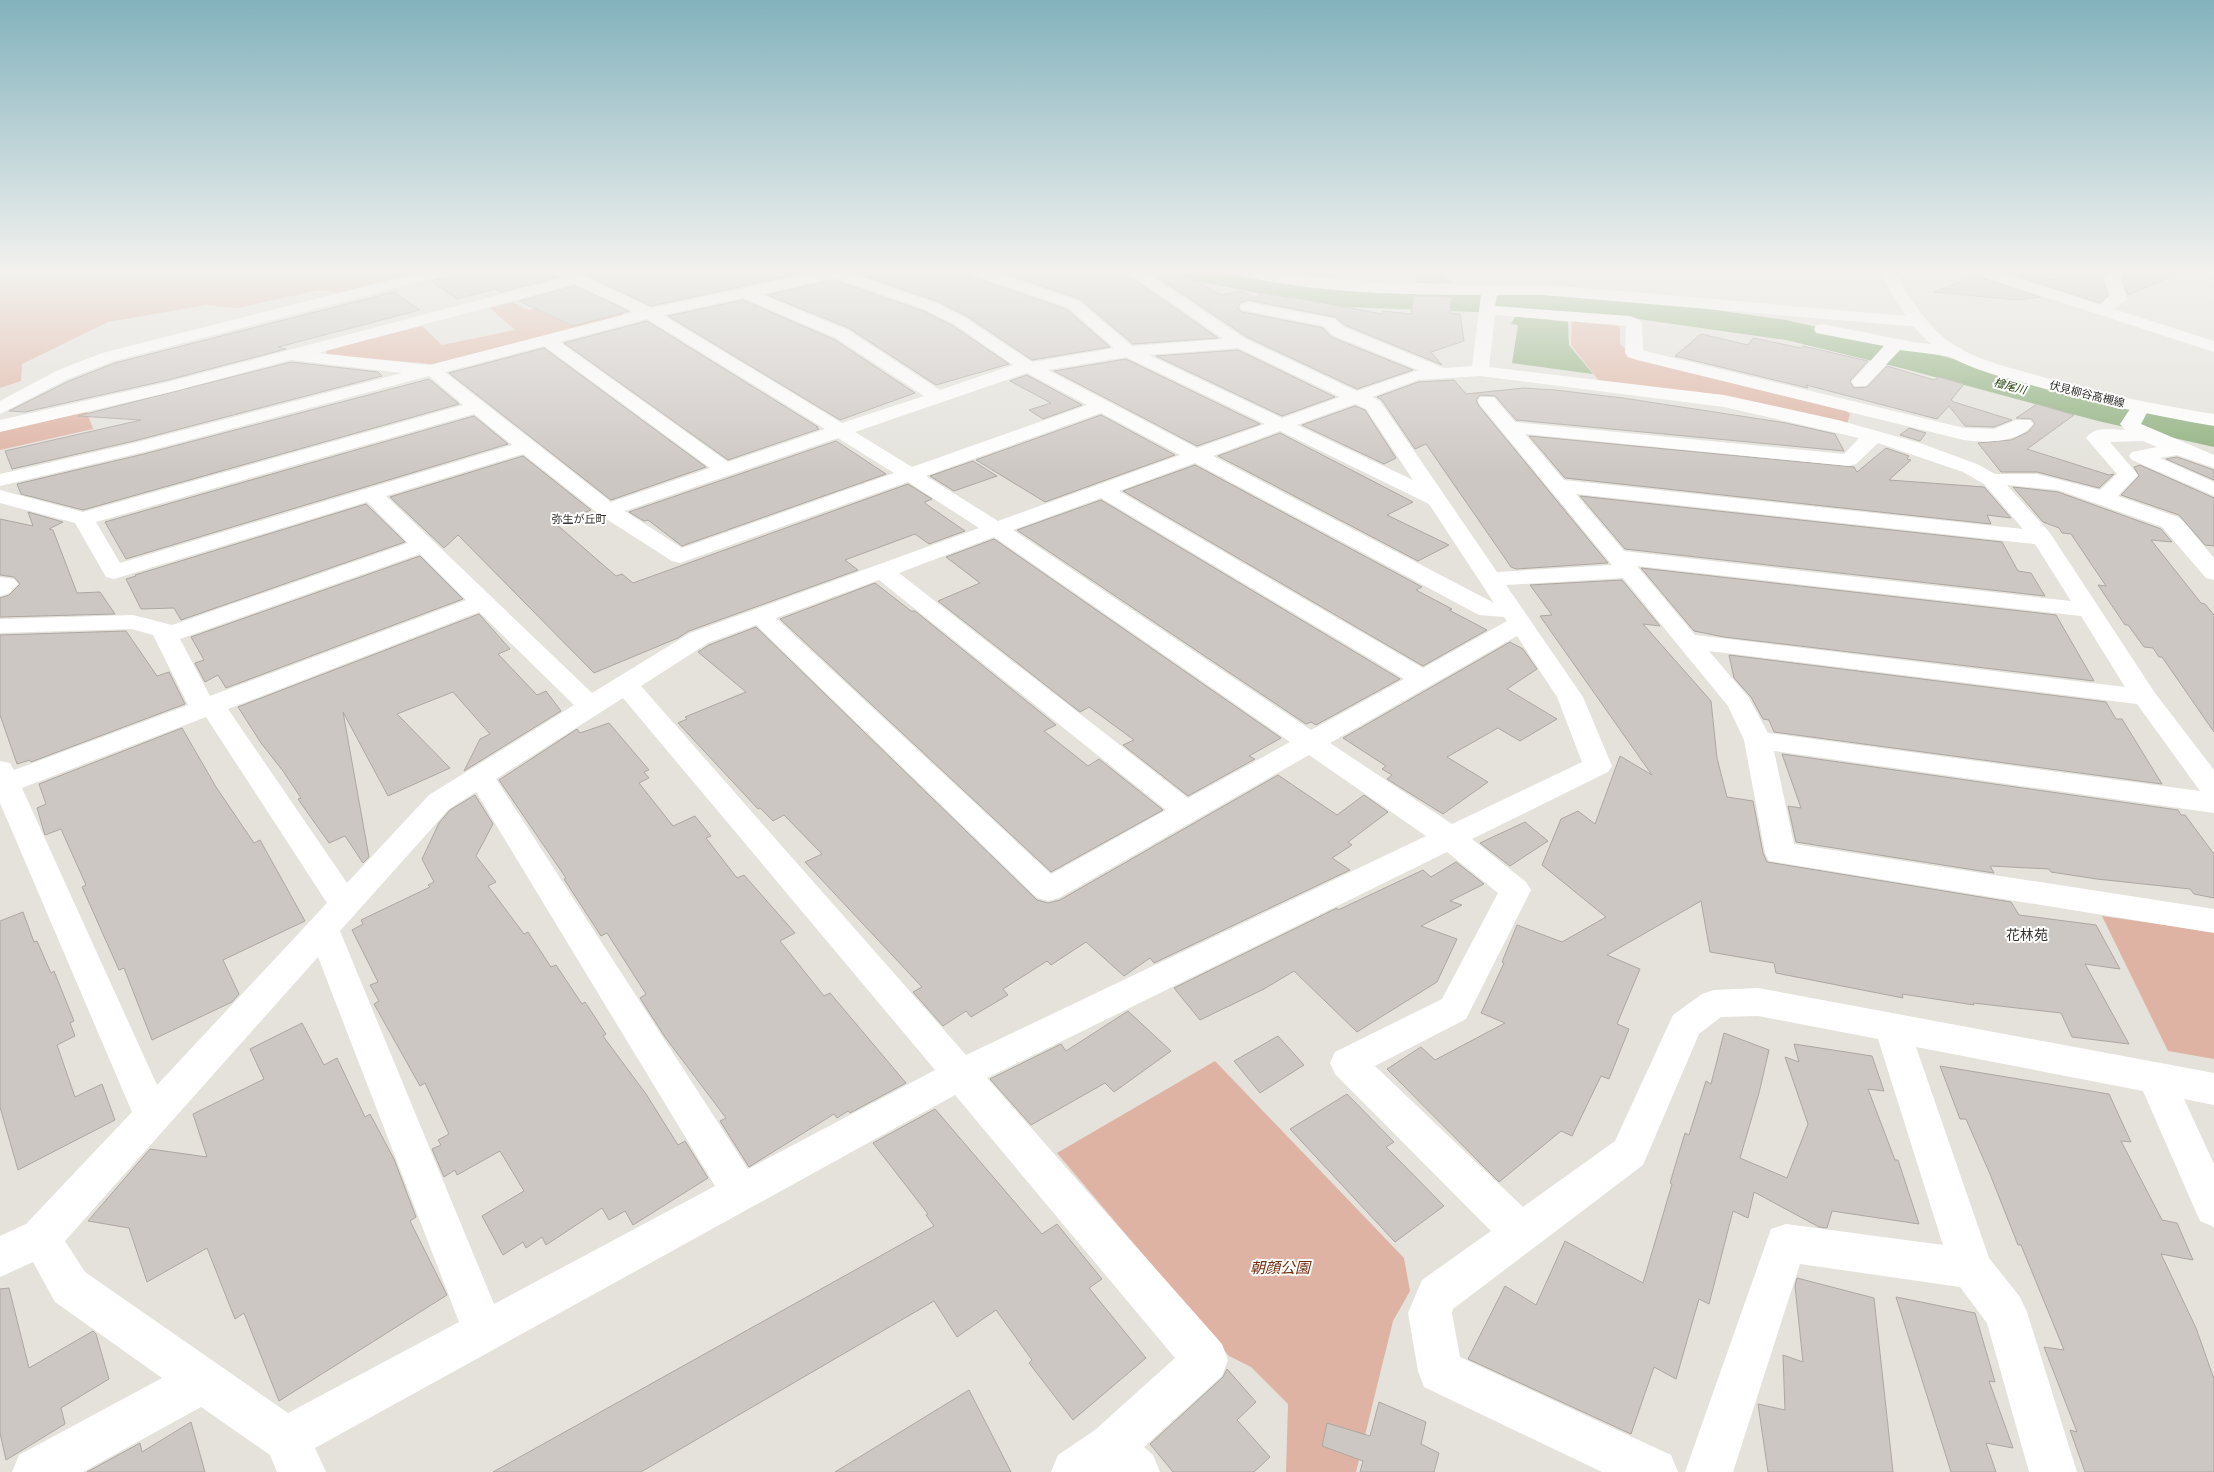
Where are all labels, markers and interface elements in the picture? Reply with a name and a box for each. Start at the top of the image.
water label: 檜尾川 [1992,376,2028,397]
street label: 伏見柳谷高槻線 [2048,379,2126,410]
district label: 弥生が丘町 [552,513,607,526]
district label: 花林苑 [2006,927,2048,943]
park label: 朝顔公園 [1250,1259,1312,1277]

